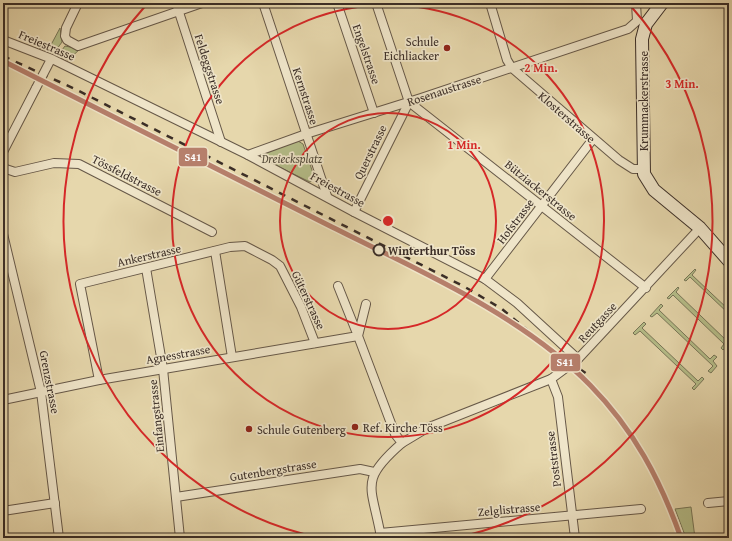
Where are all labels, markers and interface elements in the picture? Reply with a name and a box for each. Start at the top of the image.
street label: Engelstrasse [349,22,385,87]
street label: Freiestrasse [16,25,78,65]
street label: Feldeggstrasse [191,32,229,107]
place label: Schule Eichliacker [384,33,439,64]
marker: Schule Eichliacker [442,43,452,53]
street label: Krummackerstrasse [635,51,652,151]
text: 2 Min. [524,59,558,76]
street label: Kernstrasse [289,65,323,127]
street label: Rosenaustrasse [405,70,484,110]
text: 3 Min. [665,75,699,92]
street label: Klosterstrasse [535,87,600,147]
street label: Querstrasse [349,121,391,182]
text: 1 Min. [447,136,481,153]
line badge: S41 [178,147,208,167]
text: S41 [184,149,202,165]
street label: Tössfeldstrasse [89,150,165,200]
park label: Dreiecksplatz [261,150,323,167]
street label: Bütziackerstrasse [501,156,581,225]
street label: Freiestrasse [308,167,369,211]
street label: Hofstrasse [492,195,538,247]
centre of rings [381,214,395,228]
street label: Ankerstrasse [115,239,183,271]
place label: Winterthur Töss [388,242,475,259]
marker: Winterthur Töss [372,243,386,257]
street label: Güterstrasse [288,268,330,332]
street label: Reutgasse [574,298,621,346]
street label: Agnesstrasse [144,340,212,368]
street label: Grenzstrasse [36,349,65,415]
line badge: S41 [550,353,581,372]
text: S41 [556,354,574,370]
street label: Einfangstrasse [144,378,168,453]
place label: Ref. Kirche Töss [363,419,443,436]
place label: Schule Gutenberg [257,421,346,438]
marker: Ref. Kirche Töss [350,422,360,432]
marker: Schule Gutenberg [244,424,254,434]
street label: Poststrasse [541,430,565,488]
street label: Gutenbergstrasse [228,455,318,485]
street label: Zelglistrasse [477,498,541,520]

